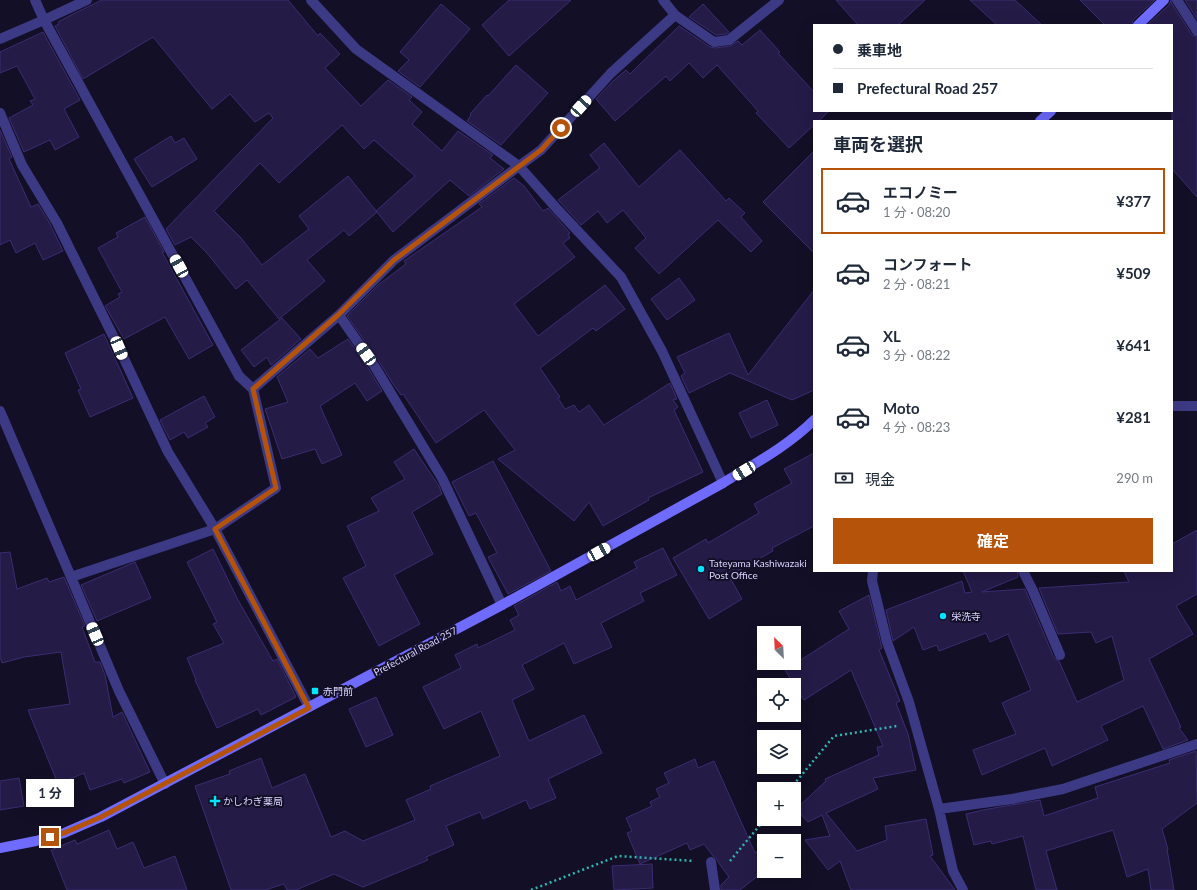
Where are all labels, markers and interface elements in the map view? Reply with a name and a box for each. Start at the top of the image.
text: 乗車地 [857,41,902,59]
text: Prefectural Road 257 [857,79,998,97]
car [569,93,593,119]
route start [552,119,570,137]
text: 車両を選択 [833,133,923,155]
icon: car [835,183,871,219]
text: エコノミー [883,183,958,201]
text: ¥377 [1116,192,1151,210]
text: 1 分 · 08:20 [883,204,950,220]
car [168,253,190,279]
icon: car [835,255,871,291]
text: コンフォート [883,255,973,273]
text: ¥509 [1116,264,1151,282]
text: 2 分 · 08:21 [883,276,950,292]
icon: car [835,327,871,363]
text: XL [883,327,901,345]
car [109,335,129,361]
text: ¥641 [1116,336,1151,354]
car [354,341,378,367]
text: 3 分 · 08:22 [883,347,950,363]
icon: car [835,399,871,435]
text: Moto [883,399,920,417]
text: ¥281 [1116,408,1151,426]
text: 4 分 · 08:23 [883,419,950,435]
car [731,460,757,482]
icon: cash [833,467,855,489]
text: 現金 [865,470,895,488]
text: 290 m [1116,470,1153,486]
button: 確定 [833,518,1153,564]
car [586,541,612,563]
place label: Tateyama Kashiwazaki Post Office [709,557,807,581]
marker: Tateyama Kashiwazaki Post Office [696,564,706,574]
place label: 栄洗寺 [951,610,981,622]
marker: 栄洗寺 [938,611,948,621]
car [85,621,105,647]
street label: Prefectural Road 257 [371,624,459,678]
north arrow [757,626,801,670]
map controls [757,626,801,878]
button: locate [757,678,801,722]
place label: 赤門前 [323,685,353,697]
marker: 赤門前 [310,686,320,696]
button: layers [757,730,801,774]
callout: 1 分 [26,779,74,807]
button: + [757,782,801,826]
text: 1 分 [38,785,62,801]
place label: かしわぎ薬局 [223,795,283,807]
marker: かしわぎ薬局 [210,796,220,806]
route end [41,828,59,846]
button: − [757,834,801,878]

